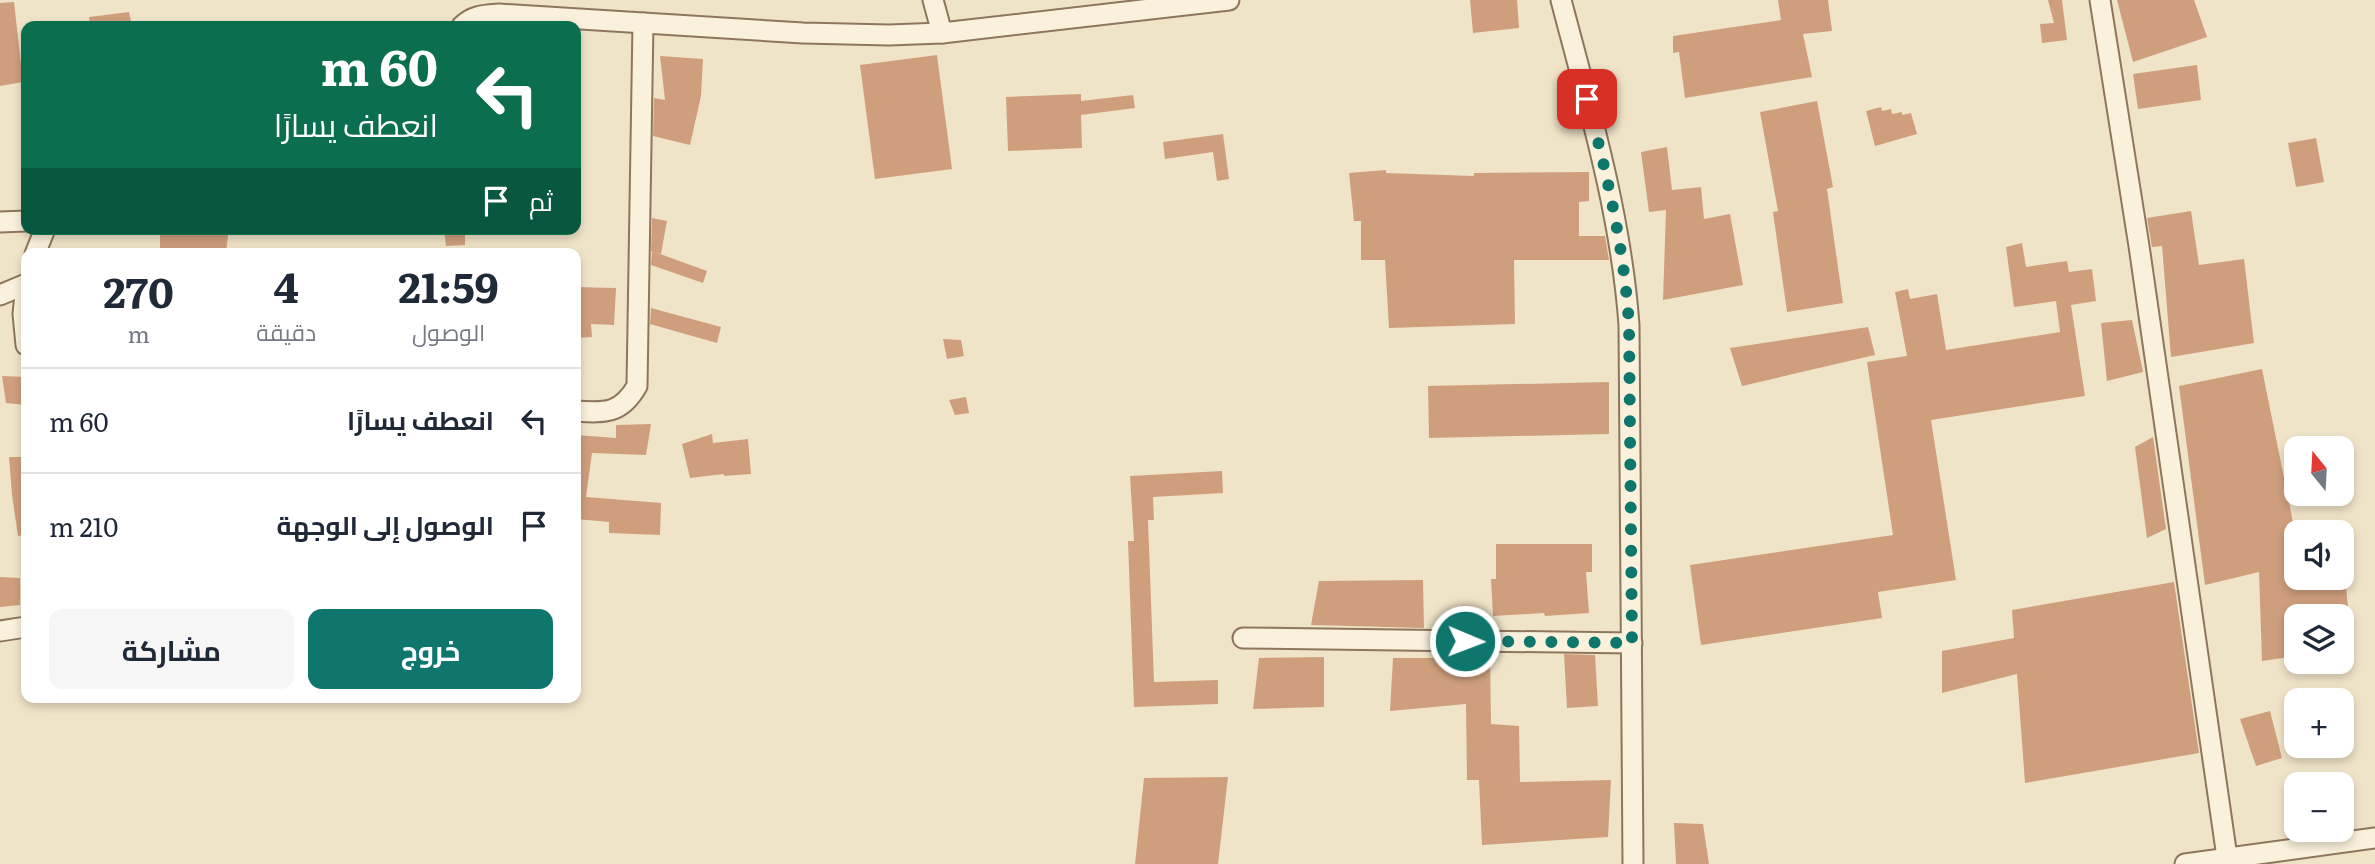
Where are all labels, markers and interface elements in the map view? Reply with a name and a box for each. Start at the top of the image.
text: 60 m [321,28,438,101]
icon: left [462,49,553,140]
pin [1557,69,1617,129]
icon: arrive [1568,80,1606,118]
text: انعطف يسارًا [274,99,438,147]
text: ثم [529,180,553,219]
icon: arrive [477,182,515,220]
text: 4 [274,254,299,316]
text: 21:59 [398,254,499,316]
text: 270 [103,259,174,321]
text: دقيقة [256,314,316,348]
text: الوصول [412,314,485,348]
text: m [127,316,150,350]
text: انعطف يسارًا [347,399,494,438]
text: 60 m [49,401,108,440]
icon: left [515,402,553,440]
north arrow [2284,436,2354,506]
map controls [2284,436,2354,842]
text: الوصول إلى الوجهة [276,504,494,543]
text: 210 m [49,506,118,545]
icon: arrive [515,507,553,545]
button: sound [2284,520,2354,590]
position arrow [1428,604,1502,678]
button: layers [2284,604,2354,674]
button: مشاركة [49,609,294,689]
button: خروج [308,609,553,689]
button: + [2284,688,2354,758]
button: − [2284,772,2354,842]

